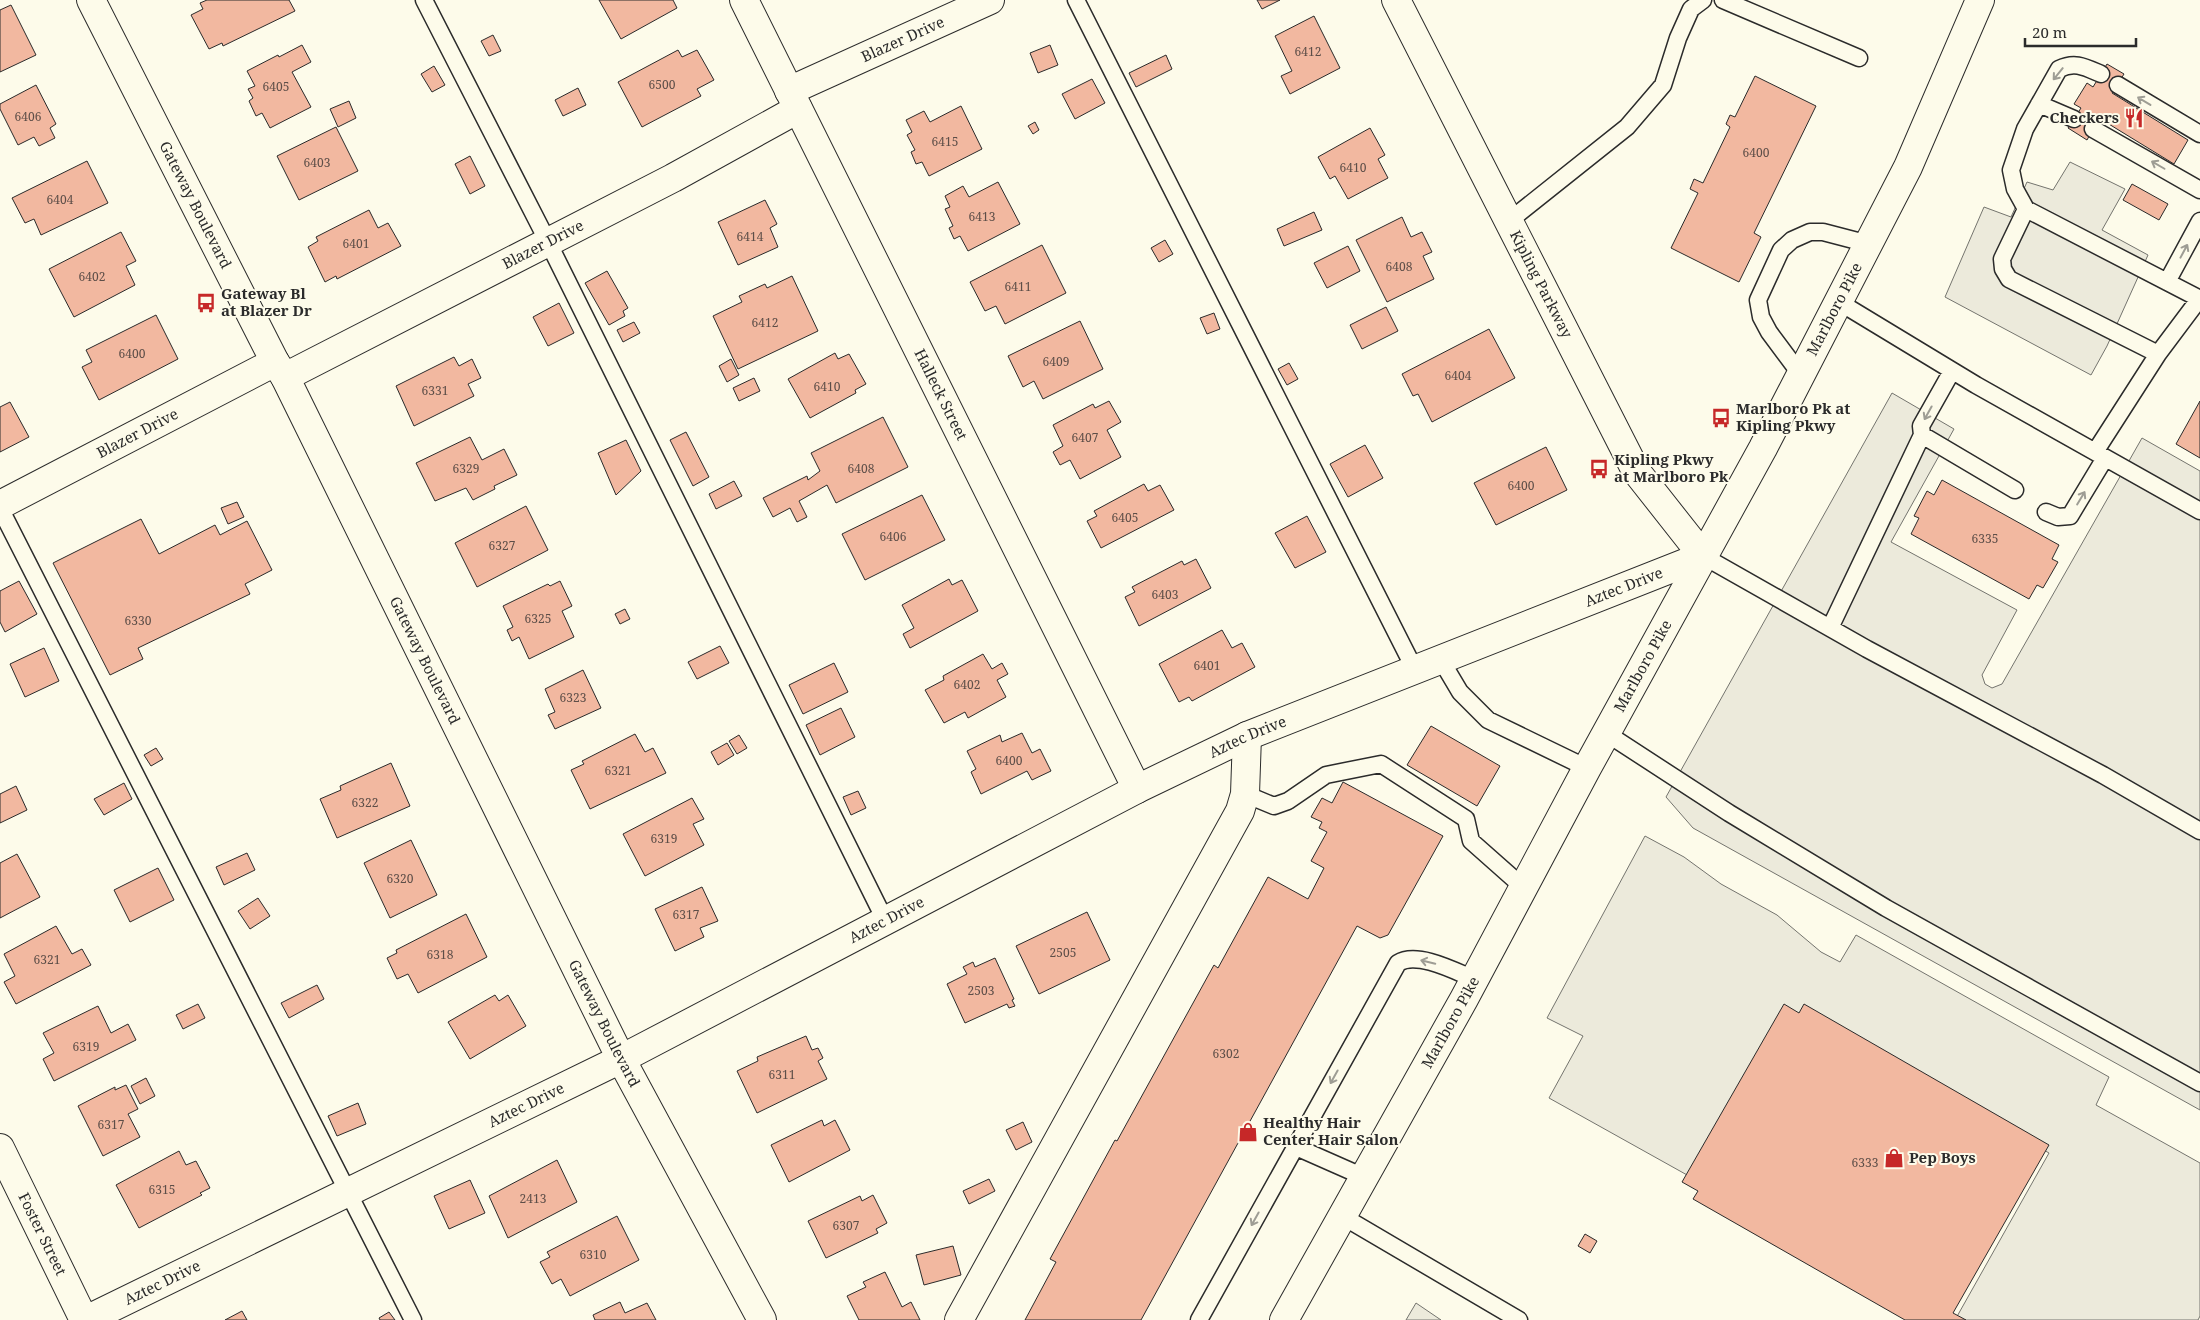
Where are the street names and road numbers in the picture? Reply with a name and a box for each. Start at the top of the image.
street label: Blazer Drive [858,11,947,66]
street label: Gateway Boulevard [155,138,237,272]
street label: Blazer Drive [498,215,587,273]
street label: Kipling Parkway [1506,226,1578,342]
street label: Marlboro Pike [1801,259,1866,359]
street label: Halleck Street [910,345,973,443]
street label: Blazer Drive [93,403,181,462]
street label: Aztec Drive [1582,562,1666,611]
street label: Gateway Boulevard [386,593,465,727]
street label: Marlboro Pike [1609,616,1676,715]
street label: Aztec Drive [1205,711,1289,762]
street label: Aztec Drive [845,891,927,947]
street label: Gateway Boulevard [565,956,645,1090]
street label: Marlboro Pike [1416,973,1483,1072]
street label: Aztec Drive [485,1077,567,1131]
street label: Foster Street [14,1189,72,1279]
street label: Aztec Drive [121,1255,203,1309]

